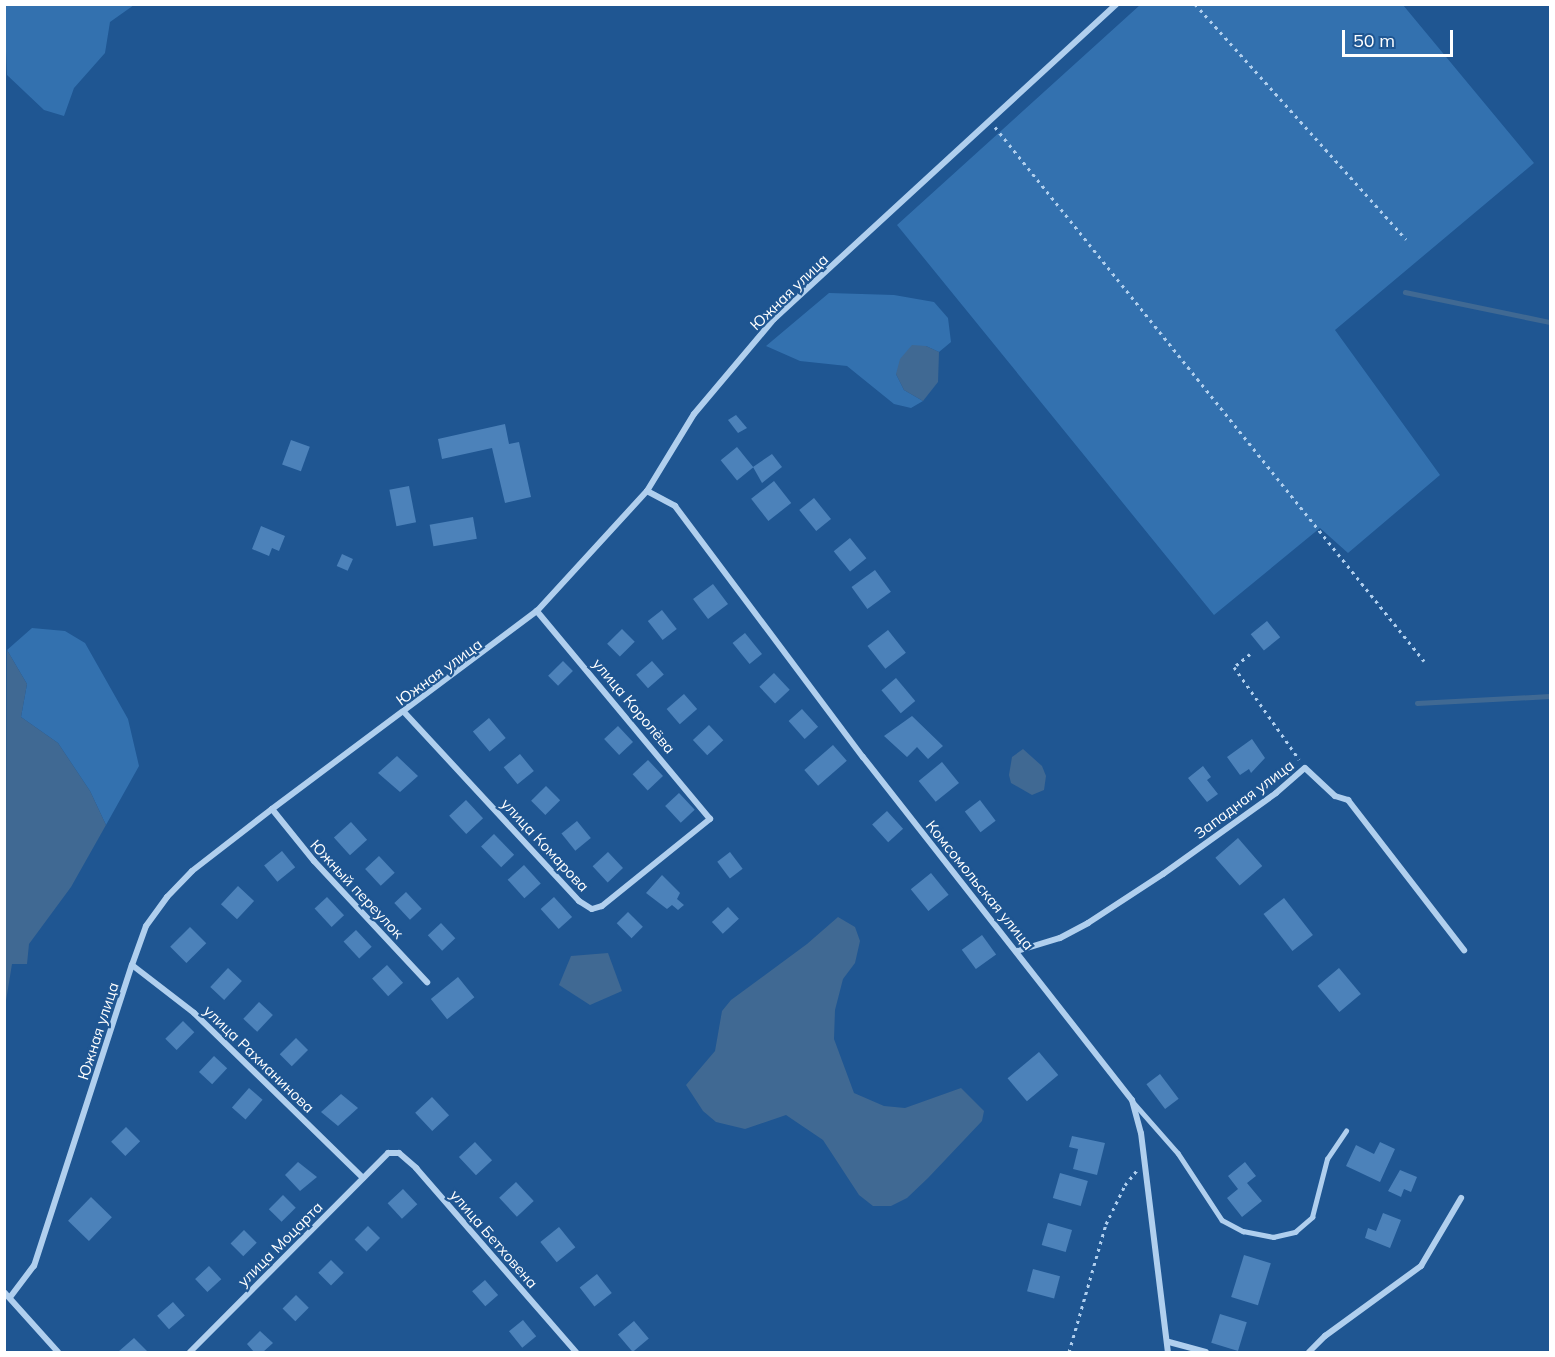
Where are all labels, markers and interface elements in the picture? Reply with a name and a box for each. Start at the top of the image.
scale bar [1345,18,1456,56]
text: 50 m [1353,29,1395,52]
street label: Южная улица [746,250,832,334]
street label: Южная улица [393,635,485,709]
street label: улица Королёва [589,655,679,757]
street label: Западная улица [1191,756,1297,842]
street label: улица Комарова [497,795,593,895]
street label: Комсомольская улица [922,817,1038,953]
street label: Южный переулок [307,836,407,942]
street label: Южная улица [74,980,122,1082]
street label: улица Рахманинова [200,1002,318,1116]
street label: улица Бетховена [446,1186,542,1292]
street label: улица Моцарта [234,1198,326,1290]

